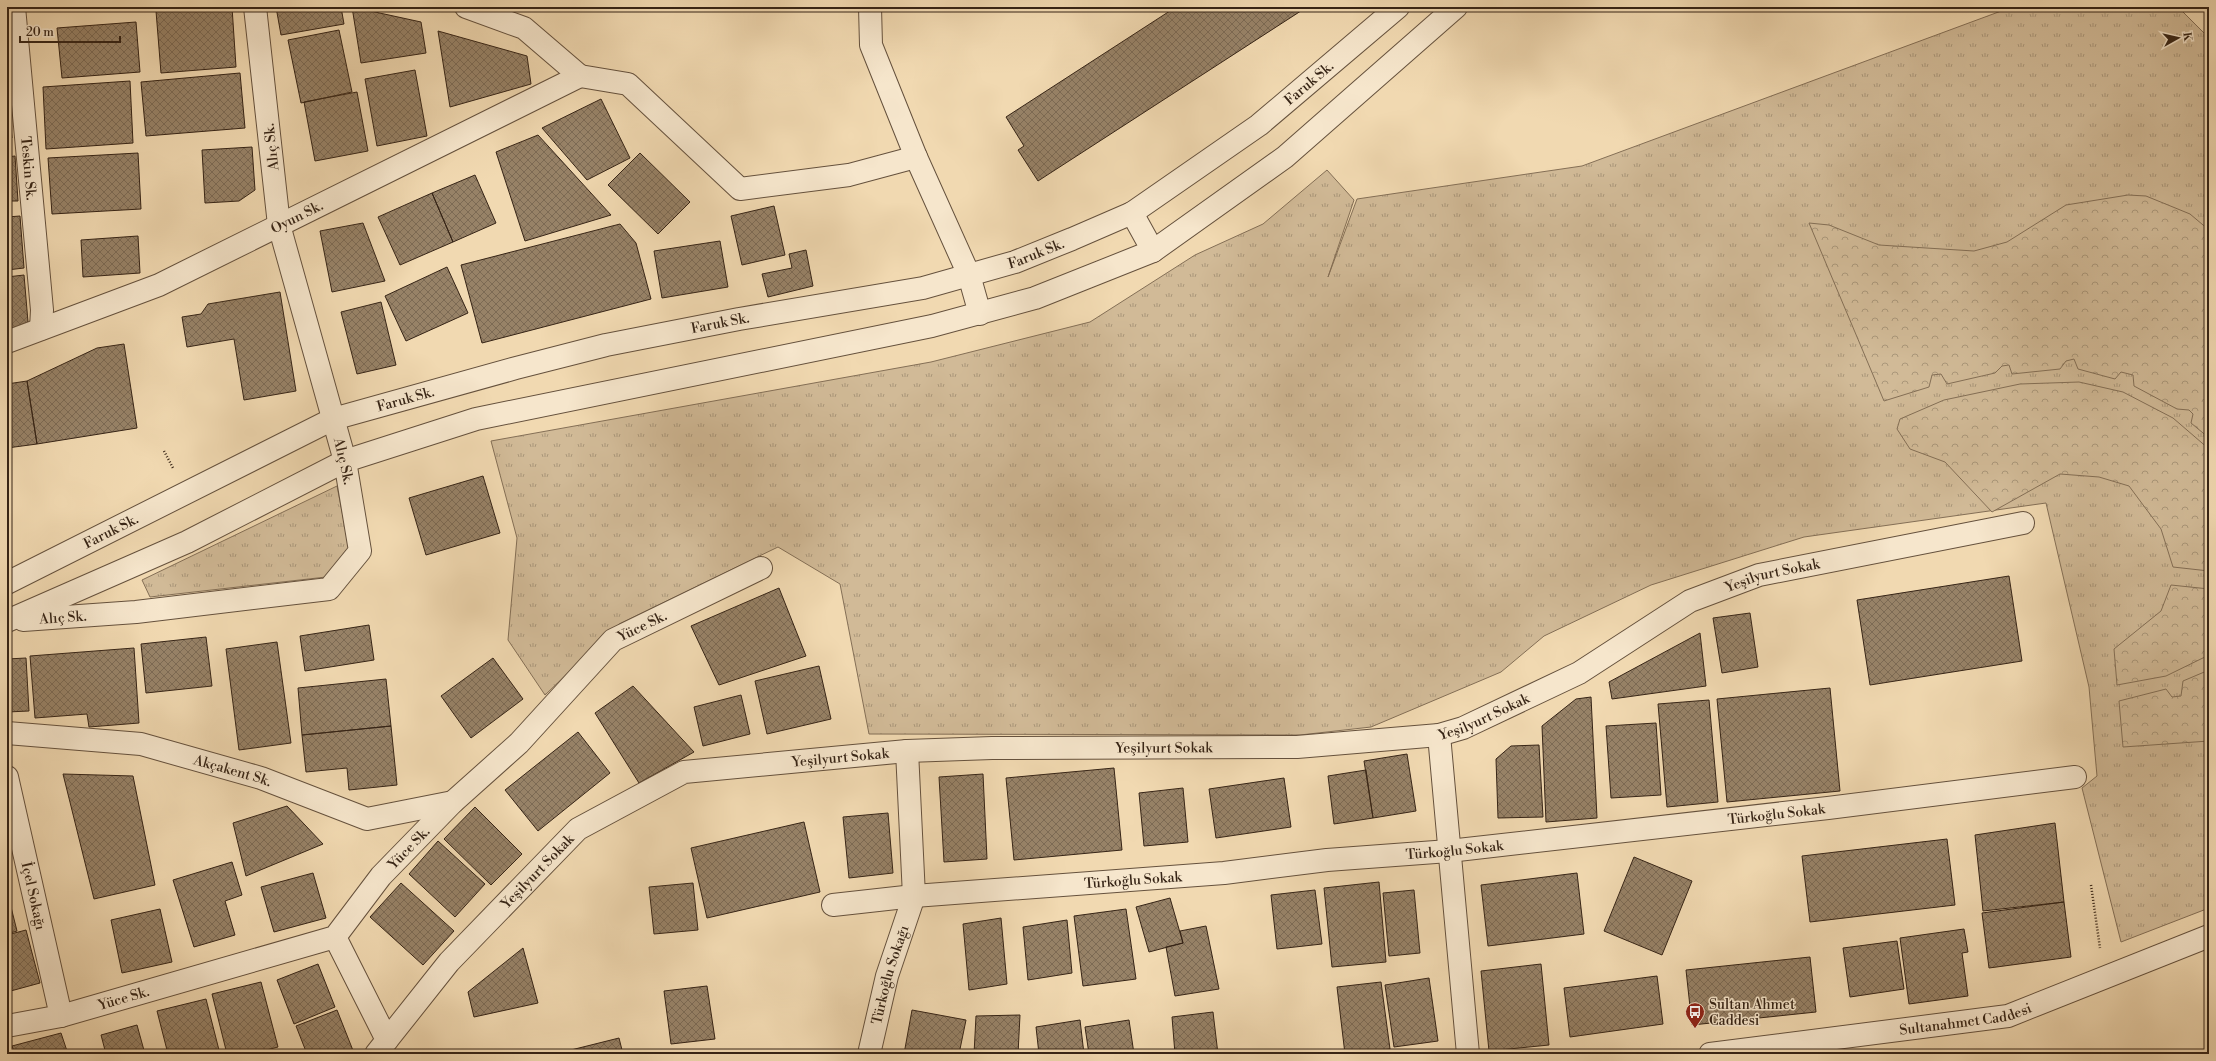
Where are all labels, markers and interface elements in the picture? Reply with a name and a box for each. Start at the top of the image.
scale bar [20,18,120,44]
north arrow [2158,18,2198,58]
text: 20 m [26,25,54,40]
text: K [2179,31,2195,43]
street label: Faruk Sk. [1281,58,1338,110]
street label: Alıç Sk. [261,122,284,172]
street label: Teskin Sk. [16,136,40,201]
street label: Oyun Sk. [268,197,326,238]
street label: Faruk Sk. [1006,235,1067,274]
street label: Faruk Sk. [689,309,751,338]
street label: Faruk Sk. [375,383,437,416]
street label: Alıç Sk. [329,435,357,486]
street label: Faruk Sk. [81,510,142,553]
street label: Yeşilyurt Sokak [1722,555,1822,597]
street label: Yüce Sk. [614,607,670,647]
street label: Alıç Sk. [38,608,87,629]
street label: Yeşilyurt Sokak [1435,690,1533,745]
street label: Yeşilyurt Sokak [1114,739,1213,758]
street label: Yeşilyurt Sokak [790,745,890,772]
street label: Akçakent Sk. [191,751,274,791]
street label: Türkoğlu Sokak [1727,800,1827,829]
street label: Yüce Sk. [384,823,434,874]
street label: Yeşilyurt Sokak [497,830,579,914]
street label: Türkoğlu Sokak [1405,837,1505,864]
street label: İçel Sokağı [17,860,49,932]
street label: Türkoğlu Sokak [1083,868,1183,893]
street label: Türkoğlu Sokağı [868,923,914,1026]
street label: Yüce Sk. [95,983,152,1015]
place label: Sultan Ahmet Caddesi [1709,996,1795,1030]
street label: Sultanahmet Caddesi [1898,999,2035,1040]
bus stop icon: Sultan Ahmet Caddesi [1684,1001,1706,1029]

